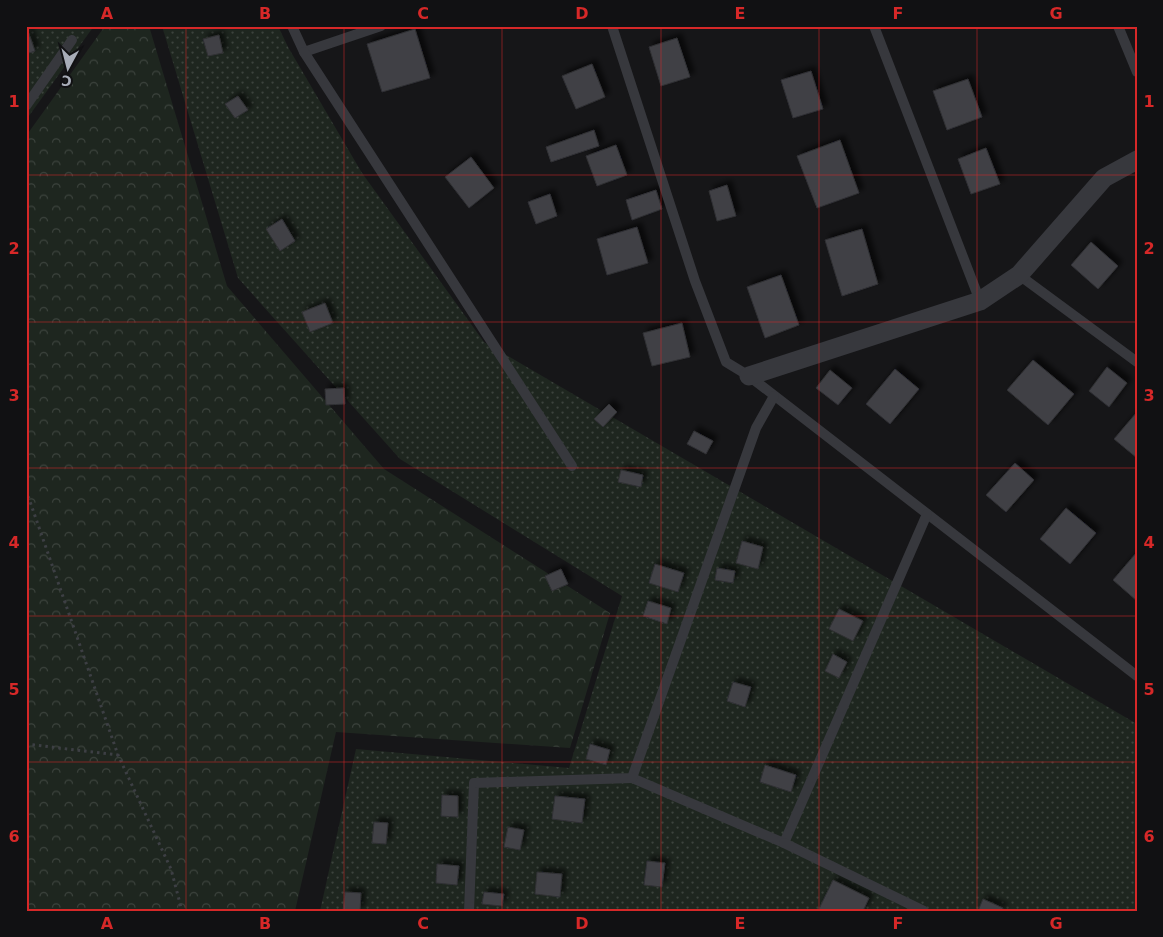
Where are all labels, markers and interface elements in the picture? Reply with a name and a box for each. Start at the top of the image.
text: A [101,4,114,23]
text: B [259,4,271,23]
text: C [417,4,429,23]
text: D [575,4,589,23]
text: E [735,4,745,23]
text: F [893,4,903,23]
text: G [1049,4,1063,23]
north arrow [42,42,92,92]
text: С [60,72,72,89]
text: 1 [8,92,20,111]
text: 1 [1143,92,1155,111]
text: 2 [8,239,20,258]
text: 2 [1143,239,1155,258]
text: 3 [8,386,20,405]
text: 3 [1143,386,1155,405]
text: 4 [8,533,20,552]
text: 4 [1143,533,1155,552]
text: 5 [8,680,20,699]
text: 5 [1143,680,1155,699]
text: 6 [8,827,20,846]
text: 6 [1143,827,1155,846]
text: A [101,914,114,933]
text: B [259,914,271,933]
text: C [417,914,429,933]
text: D [575,914,589,933]
text: E [735,914,745,933]
text: F [893,914,903,933]
text: G [1049,914,1063,933]

